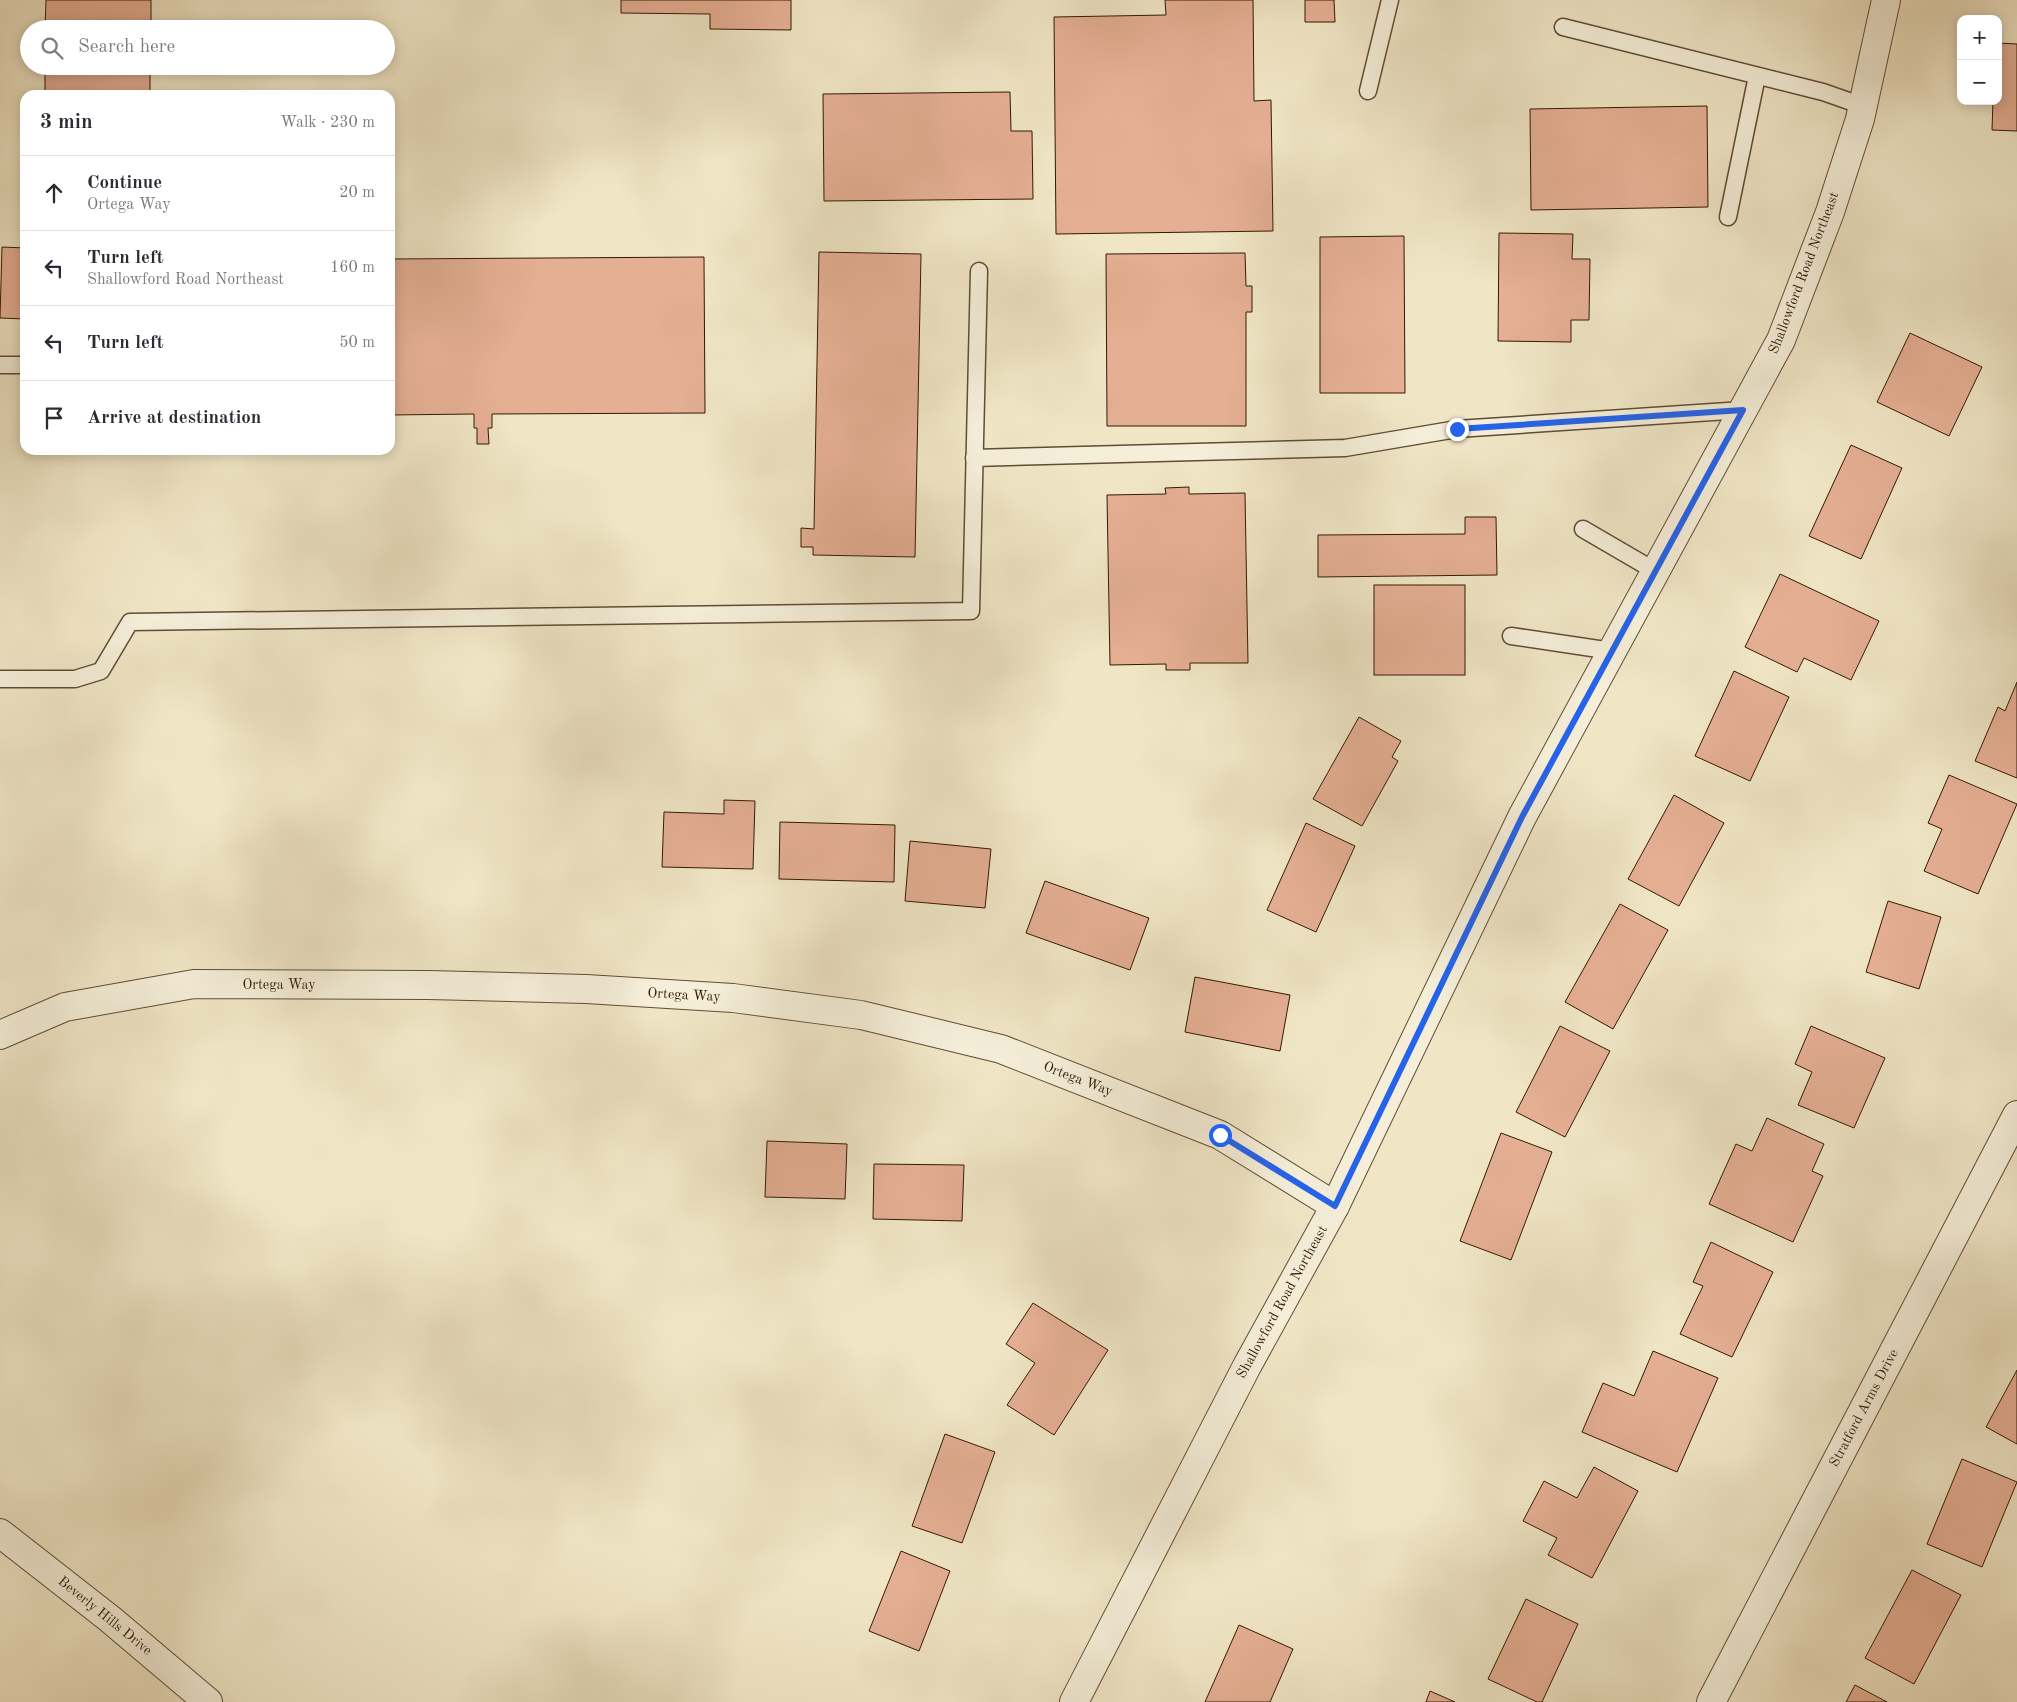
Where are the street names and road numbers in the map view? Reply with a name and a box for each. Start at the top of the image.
street label: Shallowford Road Northeast [1767,190,1841,356]
street label: Ortega Way [242,978,316,992]
street label: Ortega Way [647,986,721,1004]
street label: Ortega Way [1041,1059,1115,1099]
street label: Shallowford Road Northeast [1234,1223,1330,1381]
street label: Stratford Arms Drive [1827,1347,1901,1469]
street label: Beverly Hills Drive [55,1574,155,1658]

